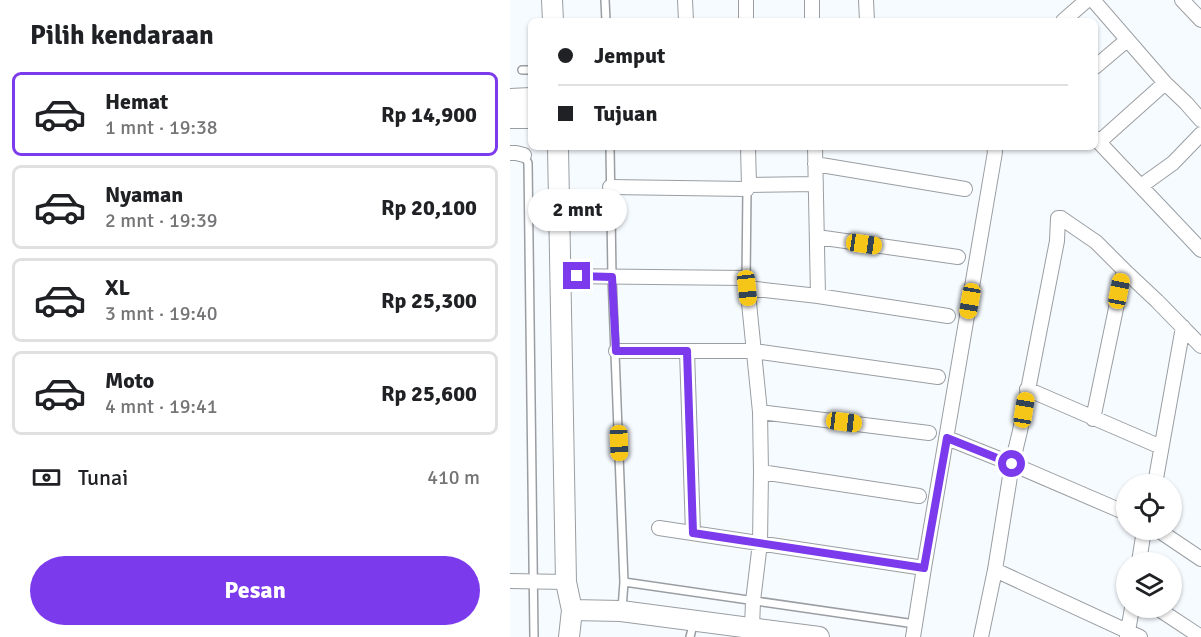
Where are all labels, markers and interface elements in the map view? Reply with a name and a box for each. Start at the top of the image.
text: Pilih kendaraan [30,19,214,52]
text: Jemput [594,42,665,69]
icon: car [33,87,87,141]
text: Hemat [105,88,168,115]
text: Tujuan [594,100,657,127]
text: Rp 14,900 [381,101,477,128]
text: 1 mnt · 19:38 [105,115,218,140]
icon: car [33,180,87,234]
text: Nyaman [105,181,183,208]
callout: 2 mnt [527,189,626,231]
text: Rp 20,100 [381,194,477,221]
text: 2 mnt [553,197,602,222]
text: 2 mnt · 19:39 [105,208,218,233]
car [845,233,883,255]
route end [563,262,590,289]
car [736,269,758,307]
car [1107,272,1131,310]
icon: car [33,273,87,327]
text: XL [105,274,130,301]
car [958,282,982,320]
text: Rp 25,300 [381,287,477,314]
text: 3 mnt · 19:40 [105,301,218,326]
icon: car [33,366,87,420]
text: Moto [105,367,154,394]
text: Rp 25,600 [381,380,477,407]
car [1012,391,1036,429]
text: 4 mnt · 19:41 [105,394,218,419]
car [825,411,863,433]
car [609,425,629,461]
route start [998,450,1025,477]
icon: cash [30,461,63,494]
text: Tunai [78,464,128,491]
text: 410 m [427,465,480,490]
map controls [1116,474,1182,618]
button: locate [1116,474,1182,540]
button: layers [1116,552,1182,618]
button: Pesan [30,556,480,625]

